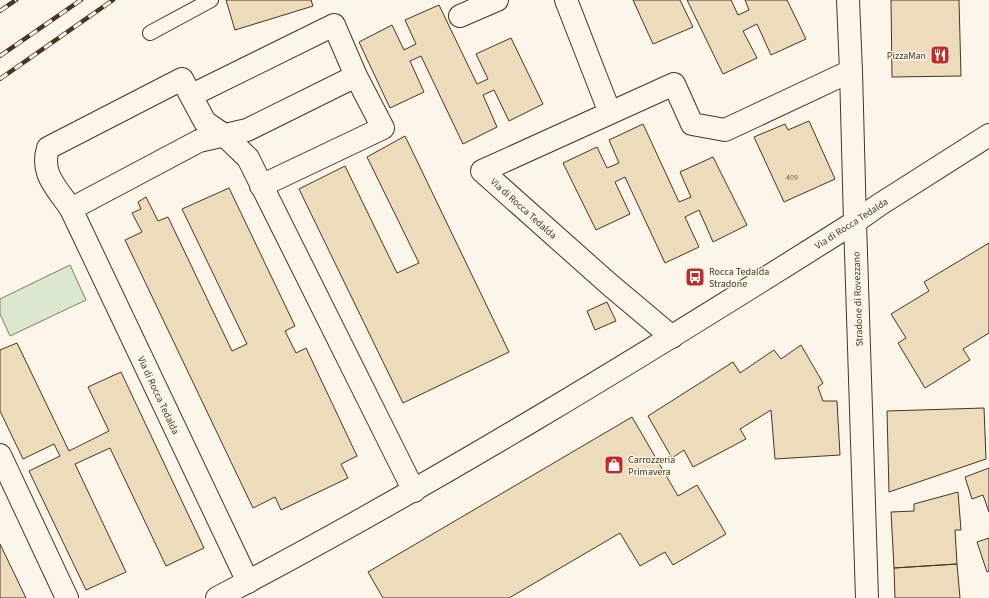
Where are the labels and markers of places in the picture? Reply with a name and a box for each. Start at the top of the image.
restaurant icon: PizzaMan [929,44,951,66]
place label: PizzaMan [887,49,926,63]
place label: Rocca Tedalda Stradone [709,265,769,291]
bus stop icon: Rocca Tedalda Stradone [684,266,706,288]
place label: Carrozzeria Primavera [628,453,675,479]
shop icon: Carrozzeria Primavera [603,454,625,476]

